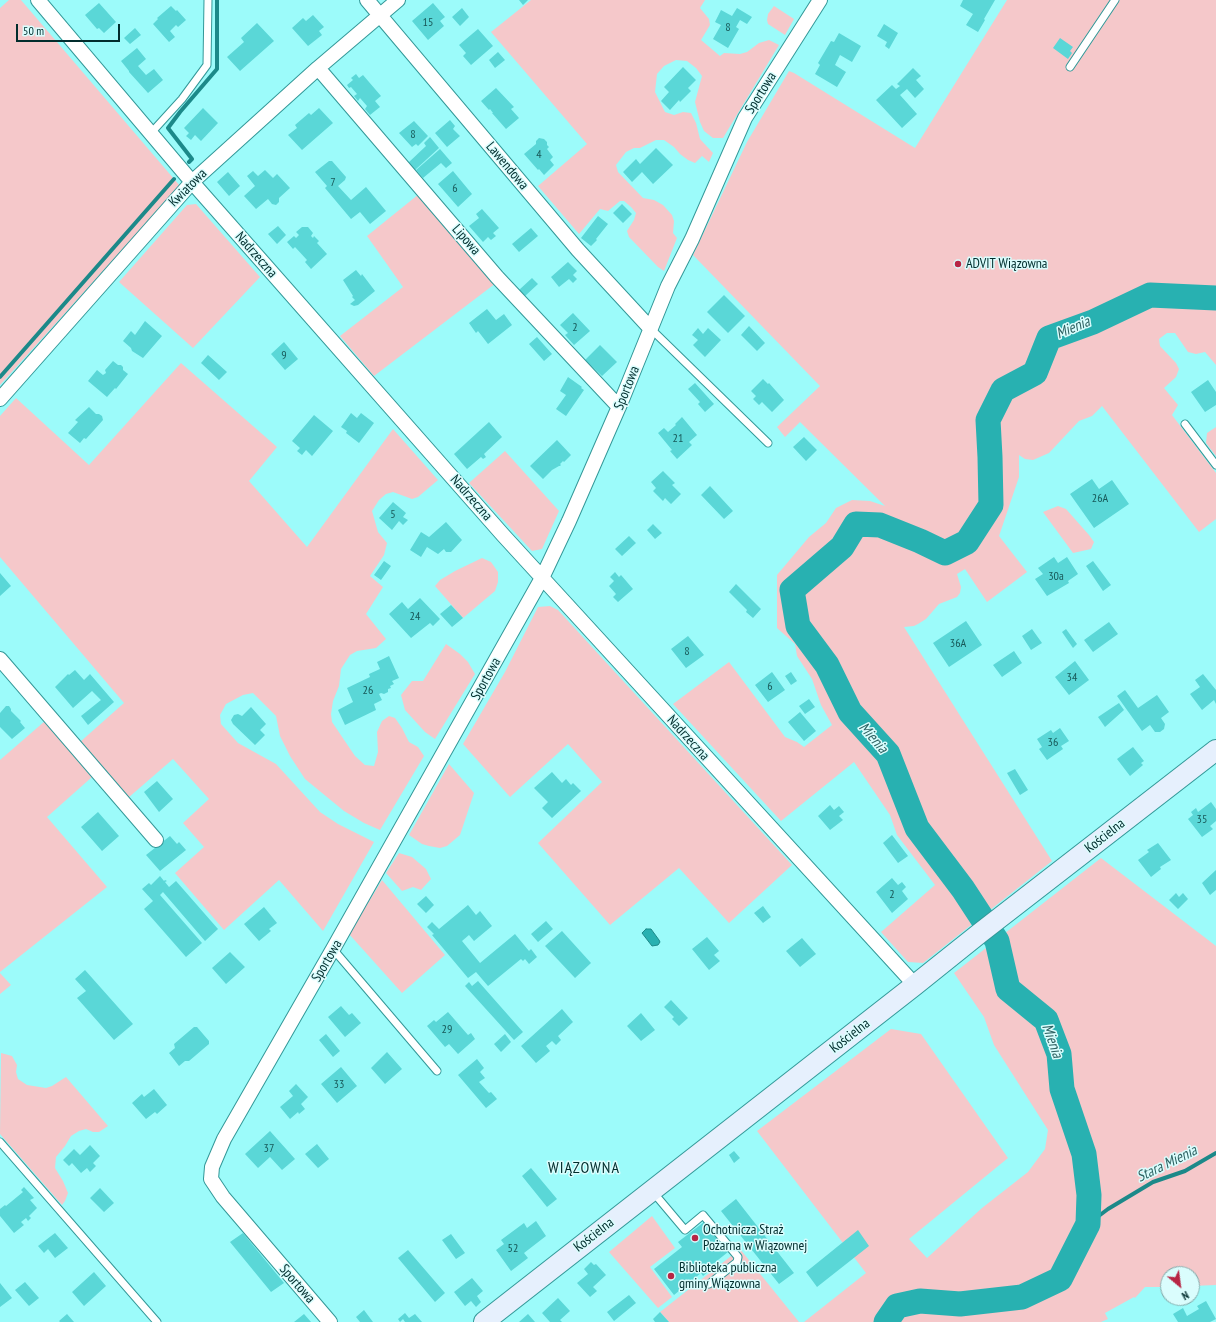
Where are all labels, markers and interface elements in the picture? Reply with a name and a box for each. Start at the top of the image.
scale bar [18,16,122,42]
house number: 15 [423,16,433,30]
house number: 8 [725,21,731,35]
text: 50 m [23,23,44,38]
street label: Sportowa [742,69,780,117]
house number: 8 [410,128,416,142]
street label: Lawendowa [482,139,532,193]
house number: 4 [536,148,542,162]
street label: Kwiatowa [166,166,210,210]
house number: 7 [330,176,336,190]
house number: 6 [452,182,458,196]
street label: Lipowa [448,221,484,259]
street label: Nadrzeczna [232,229,280,281]
place label: ADVIT Wiązowna [966,256,1047,272]
marker: ADVIT Wiązowna [953,259,963,269]
water label: Mienia [1053,313,1093,343]
house number: 2 [572,321,578,335]
house number: 9 [281,349,287,363]
street label: Sportowa [611,364,643,412]
house number: 21 [673,432,683,446]
street label: Nadrzeczna [447,472,495,524]
house number: 26A [1092,492,1108,506]
house number: 5 [390,508,396,522]
house number: 30a [1048,570,1064,584]
house number: 24 [410,610,420,624]
house number: 36A [950,637,966,651]
house number: 8 [684,645,690,659]
street label: Sportowa [468,655,504,703]
house number: 34 [1067,671,1077,685]
house number: 6 [767,680,773,694]
house number: 26 [363,684,373,698]
street label: Nadrzeczna [663,712,713,764]
water label: Mienia [855,719,891,757]
house number: 36 [1048,736,1058,750]
house number: 35 [1197,813,1207,827]
street label: Kościelna [1082,815,1128,857]
house number: 2 [889,888,895,902]
street label: Sportowa [308,937,346,985]
street label: Kościelna [827,1015,873,1057]
water label: Mienia [1038,1022,1066,1060]
house number: 29 [442,1023,452,1037]
house number: 33 [334,1078,344,1092]
house number: 37 [264,1142,274,1156]
water label: Stara Mienia [1134,1142,1200,1186]
district label: WIĄZOWNA [548,1158,620,1178]
street label: Kościelna [571,1214,617,1256]
place label: Ochotnicza Straż Pożarna w Wiązownej [703,1222,807,1254]
marker: Ochotnicza Straż Pożarna w Wiązownej [690,1233,700,1243]
house number: 52 [508,1242,518,1256]
place label: Biblioteka publiczna gminy Wiązowna [679,1260,777,1292]
street label: Sportowa [276,1261,318,1307]
north arrow [1160,1266,1200,1306]
marker: Biblioteka publiczna gminy Wiązowna [666,1271,676,1281]
text: N [1179,1288,1191,1303]

